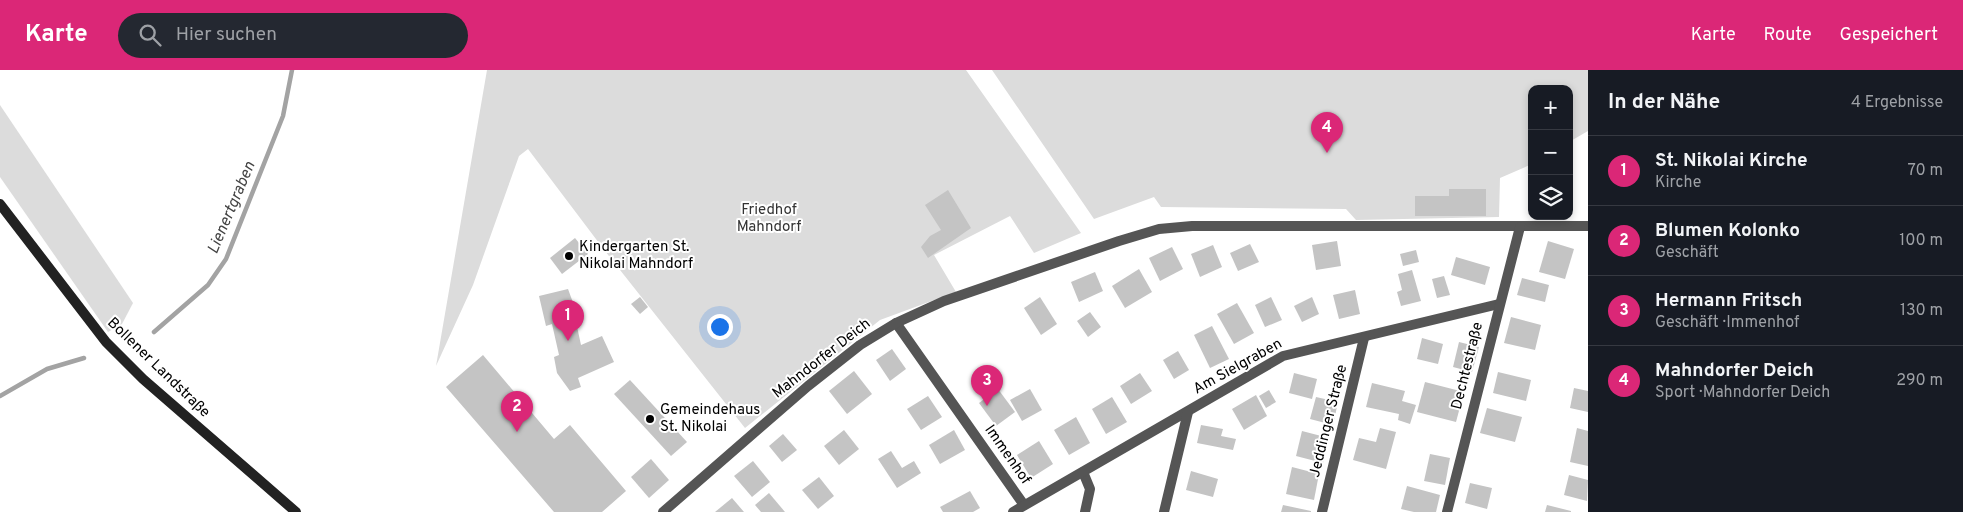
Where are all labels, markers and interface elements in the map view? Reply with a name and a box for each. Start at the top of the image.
search box [118,13,468,58]
text: Karte [25,20,88,50]
icon: search [136,21,164,49]
text: Hier suchen [176,23,277,47]
text: Karte [1691,24,1736,47]
text: Route [1764,24,1812,47]
text: Gespeichert [1840,24,1938,47]
map controls [1528,85,1573,220]
button: + [1528,85,1573,130]
text: In der Nähe [1608,89,1720,116]
text: 4 Ergebnisse [1851,93,1943,113]
pin: 4 [1311,112,1343,153]
button: − [1528,130,1573,175]
text: St. Nikolai Kirche [1655,149,1808,173]
water label: Lienertgraben [204,159,261,257]
text: 1 [1621,161,1627,181]
text: 70 m [1908,161,1943,181]
text: Kirche [1655,173,1701,193]
button: layers [1528,175,1573,220]
park label: Friedhof Mahndorf [737,201,801,237]
text: Blumen Kolonko [1655,219,1800,243]
text: 2 [1619,231,1629,251]
text: 100 m [1899,231,1943,251]
place label: Kindergarten St. Nikolai Mahndorf [579,238,693,274]
text: Geschäft [1655,243,1719,263]
marker: Kindergarten St. Nikolai Mahndorf [563,250,575,262]
text: Hermann Fritsch [1655,289,1802,313]
pin: 1 [552,300,584,341]
text: 3 [1619,301,1629,321]
text: 130 m [1900,301,1943,321]
text: Geschäft · Immenhof [1655,313,1799,333]
street label: Bollener Landstraße [102,314,214,422]
your location [707,314,733,340]
street label: Mahndorfer Deich [769,315,875,403]
street label: Dechtestraße [1448,320,1488,412]
street label: Am Sielgraben [1190,335,1286,399]
text: Mahndorfer Deich [1655,359,1814,383]
street label: Jeddinger Straße [1306,363,1352,479]
pin: 3 [971,365,1003,406]
text: 4 [1619,371,1629,391]
text: 290 m [1896,371,1943,391]
text: Sport · Mahndorfer Deich [1655,383,1830,403]
pin: 2 [501,391,533,432]
place label: Gemeindehaus St. Nikolai [660,401,760,437]
marker: Gemeindehaus St. Nikolai [644,413,656,425]
street label: Immenhof [980,421,1034,489]

